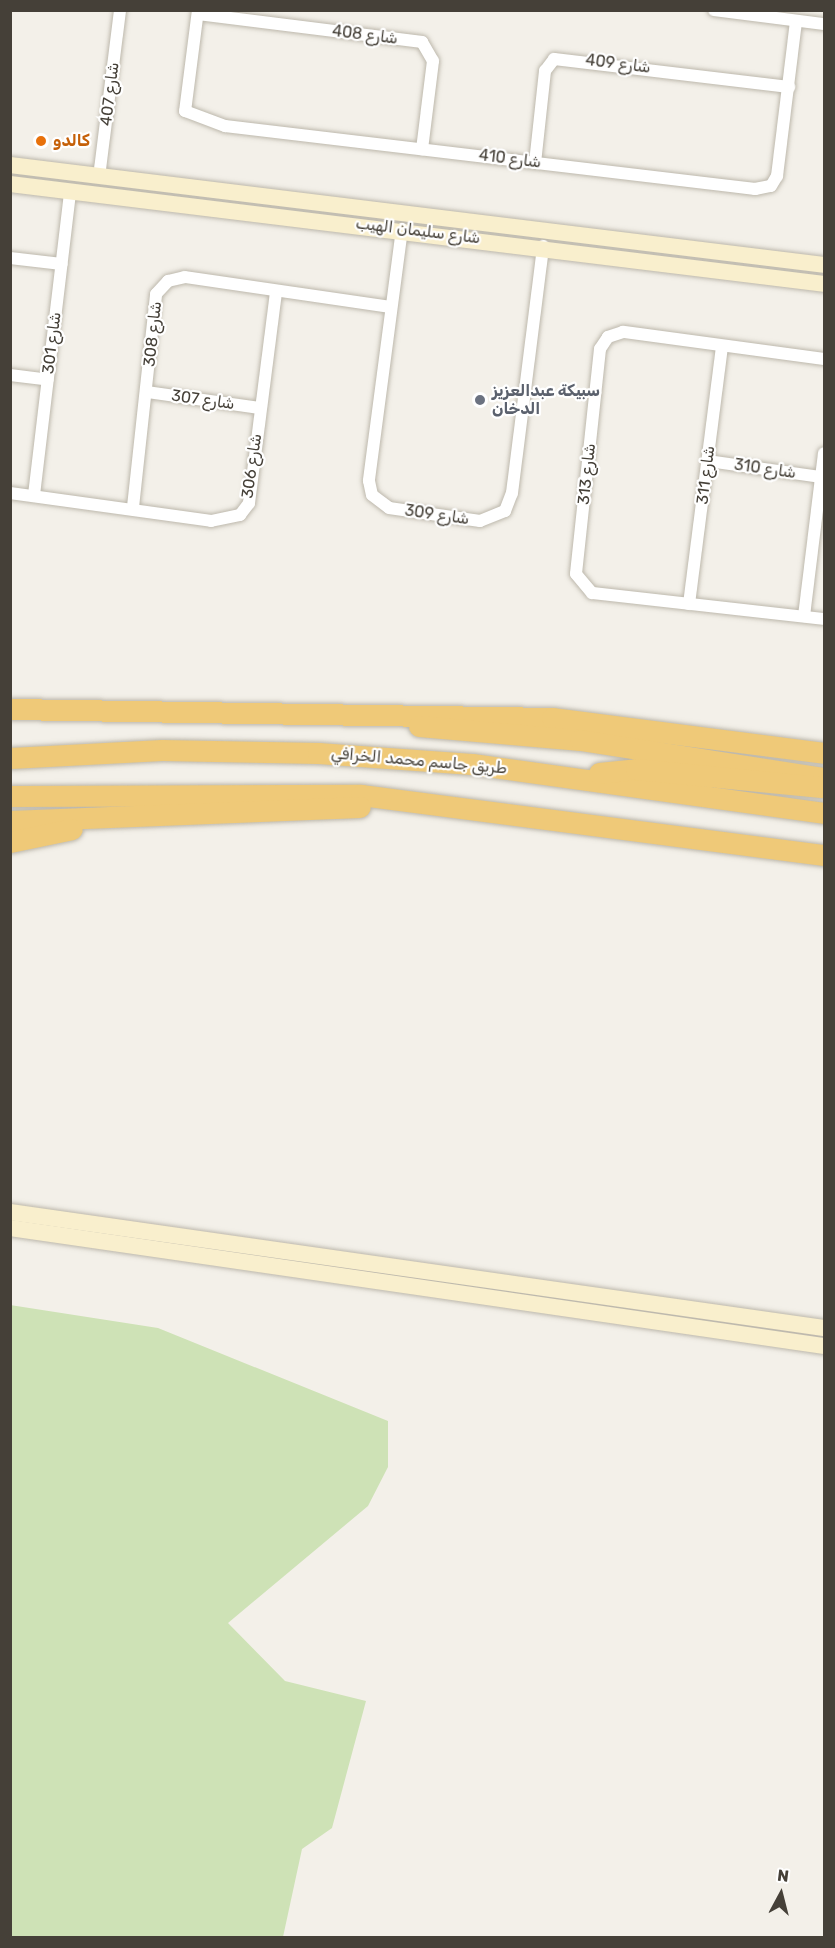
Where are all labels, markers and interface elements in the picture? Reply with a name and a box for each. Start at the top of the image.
street label: شارع 408 [331,21,399,49]
street label: شارع 409 [584,50,652,78]
street label: شارع 407 [97,61,123,127]
place label: كالدو [53,131,90,151]
marker: كالدو [34,134,48,148]
street label: شارع 410 [478,146,542,172]
street label: شارع سليمان الهيب [355,214,481,248]
street label: شارع 308 [140,300,166,368]
street label: شارع 301 [39,311,65,375]
place label: سبيكة عبدالعزيز الدخان [492,381,600,419]
street label: شارع 307 [170,386,236,414]
marker: سبيكة عبدالعزيز الدخان [473,393,487,407]
street label: شارع 306 [238,432,266,500]
street label: شارع 313 [574,442,600,506]
street label: شارع 311 [693,445,719,505]
street label: شارع 310 [733,455,797,483]
street label: شارع 309 [403,501,471,529]
street label: طريق جاسم محمد الخرافي [330,744,508,778]
north arrow [751,1864,811,1924]
text: N [776,1866,790,1886]

